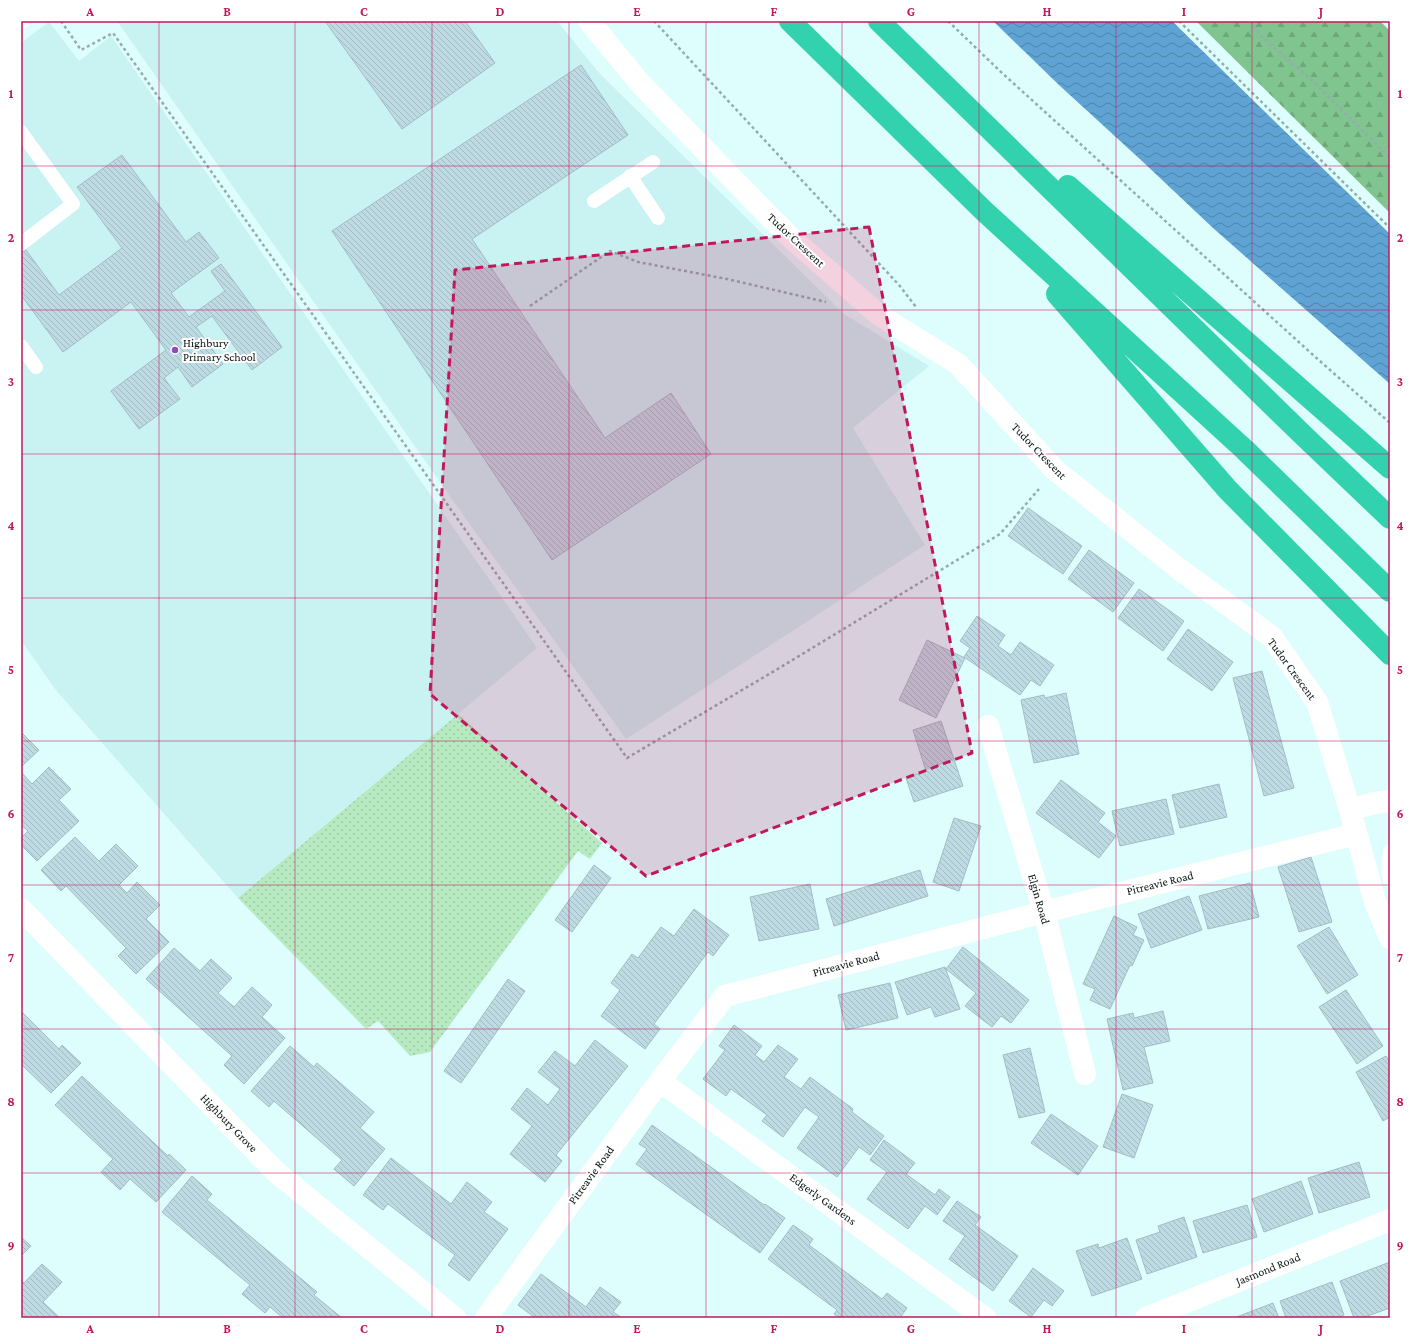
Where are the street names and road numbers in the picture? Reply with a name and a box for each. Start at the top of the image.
street label: Tudor Crescent [764,210,828,271]
street label: Tudor Crescent [1009,420,1070,483]
street label: Tudor Crescent [1265,635,1320,704]
street label: Pitreavie Road [1125,868,1196,898]
street label: Elgin Road [1025,872,1053,926]
street label: Pitreavie Road [811,948,882,980]
street label: Highbury Grove [198,1091,260,1155]
street label: Pitreavie Road [565,1143,617,1207]
street label: Edgerly Gardens [787,1170,859,1228]
street label: Jasmond Road [1233,1249,1303,1289]

